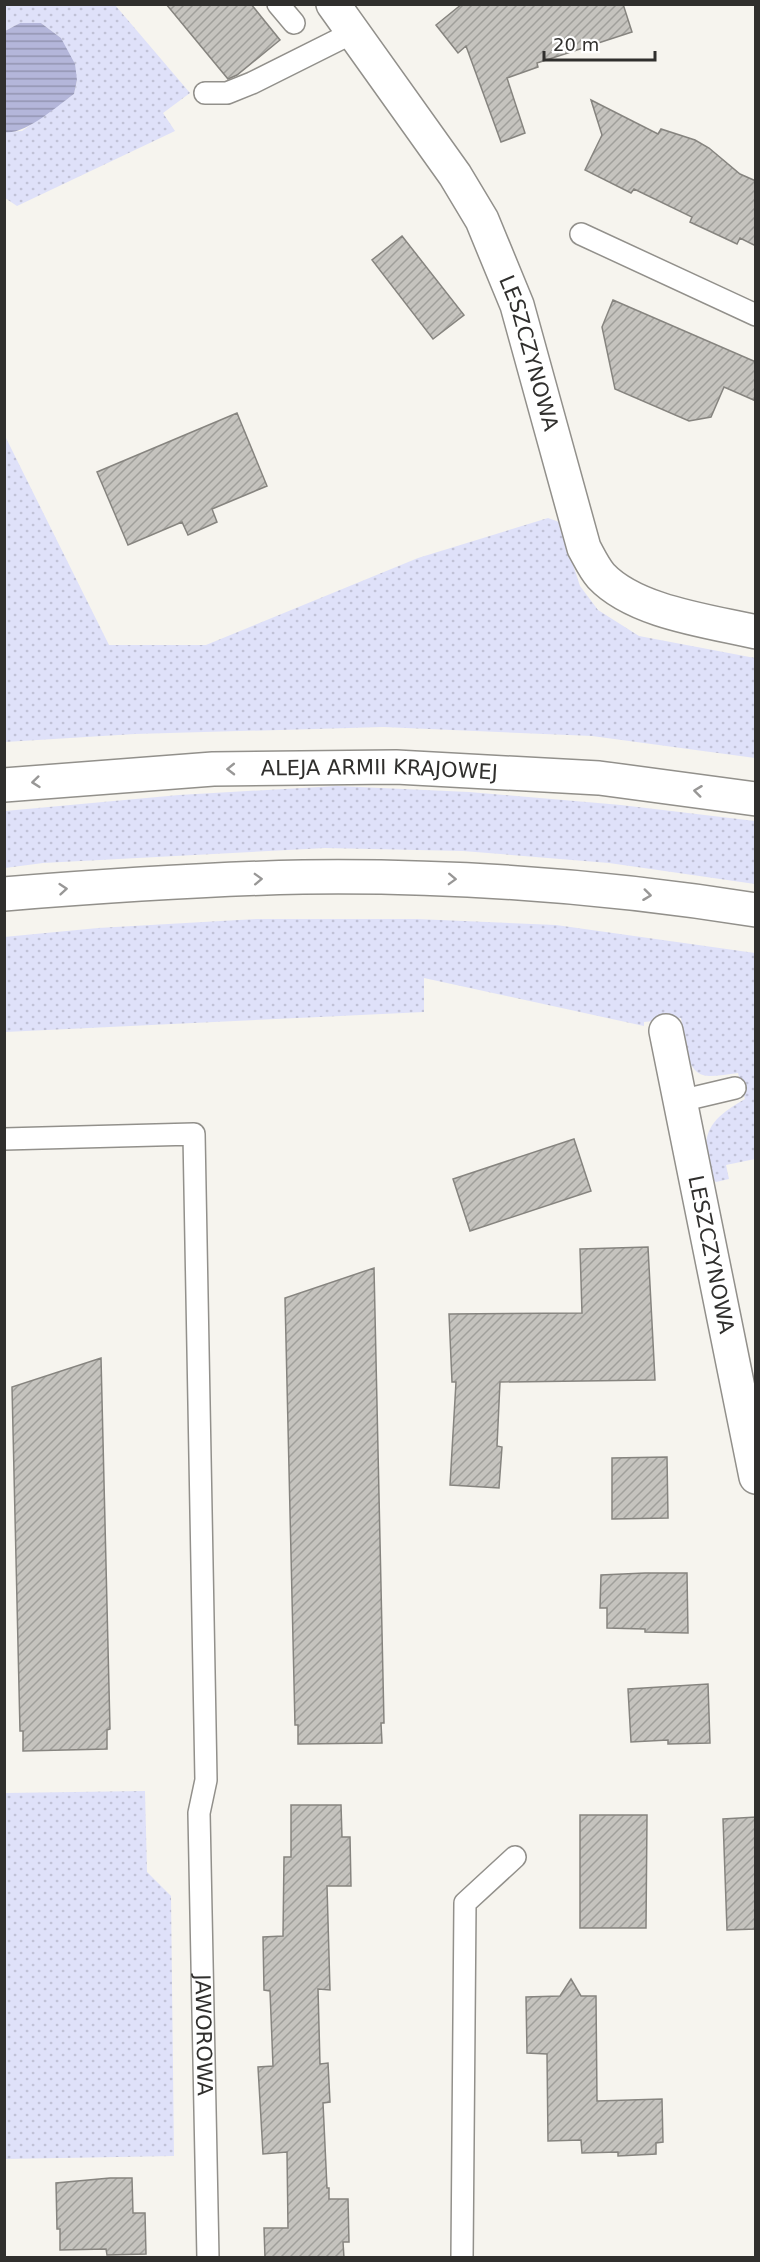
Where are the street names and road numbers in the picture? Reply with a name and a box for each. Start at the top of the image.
street label: LESZCZYNOWA [494,272,563,434]
street label: ALEJA ARMII KRAJOWEJ [261,755,499,785]
street label: LESZCZYNOWA [683,1173,739,1336]
street label: JAWOROWA [190,1972,217,2097]

